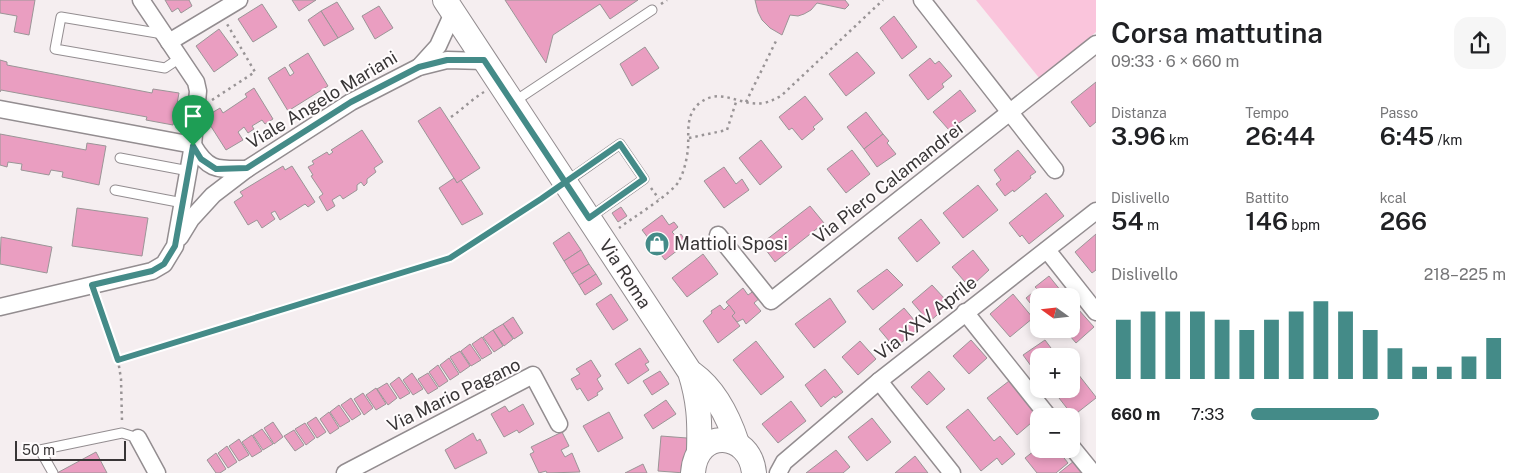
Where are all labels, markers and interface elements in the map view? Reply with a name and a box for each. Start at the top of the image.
text: Corsa mattutina [1111,16,1323,49]
button: share [1454,17,1506,69]
street label: Viale Angelo Mariani [243,46,401,153]
text: 09:33 · 6 × 660 m [1111,52,1239,71]
pin [172,95,214,146]
icon: arrive [179,102,207,130]
text: Distanza [1111,105,1167,121]
text: Tempo [1245,105,1289,121]
text: Passo [1380,105,1418,121]
street label: Via Piero Calamandrei [809,118,967,248]
text: 3.96 [1111,121,1166,151]
text: 26:44 [1245,121,1315,151]
text: 6:45 [1380,121,1434,151]
text: km [1166,132,1189,148]
text: /km [1434,132,1462,148]
text: Dislivello [1111,190,1170,206]
text: Battito [1245,190,1289,206]
text: kcal [1380,190,1407,206]
text: 54 [1111,206,1144,236]
text: 146 [1245,206,1288,236]
text: 266 [1380,206,1427,236]
text: m [1144,217,1159,233]
text: bpm [1288,217,1320,233]
shop icon: Mattioli Sposi [644,231,670,257]
place label: Mattioli Sposi [674,233,788,254]
street label: Via Roma [595,235,656,312]
text: Dislivello [1111,265,1178,284]
text: 218–225 m [1424,265,1506,284]
street label: Via XXV Aprile [871,271,981,364]
north arrow [1030,288,1080,338]
map controls [1030,288,1080,458]
button: + [1030,348,1080,398]
street label: Via Mario Pagano [384,353,524,436]
text: 660 m [1111,405,1160,424]
text: 7:33 [1191,405,1224,424]
button: − [1030,408,1080,458]
scale bar [15,438,126,461]
text: 50 m [22,442,55,458]

